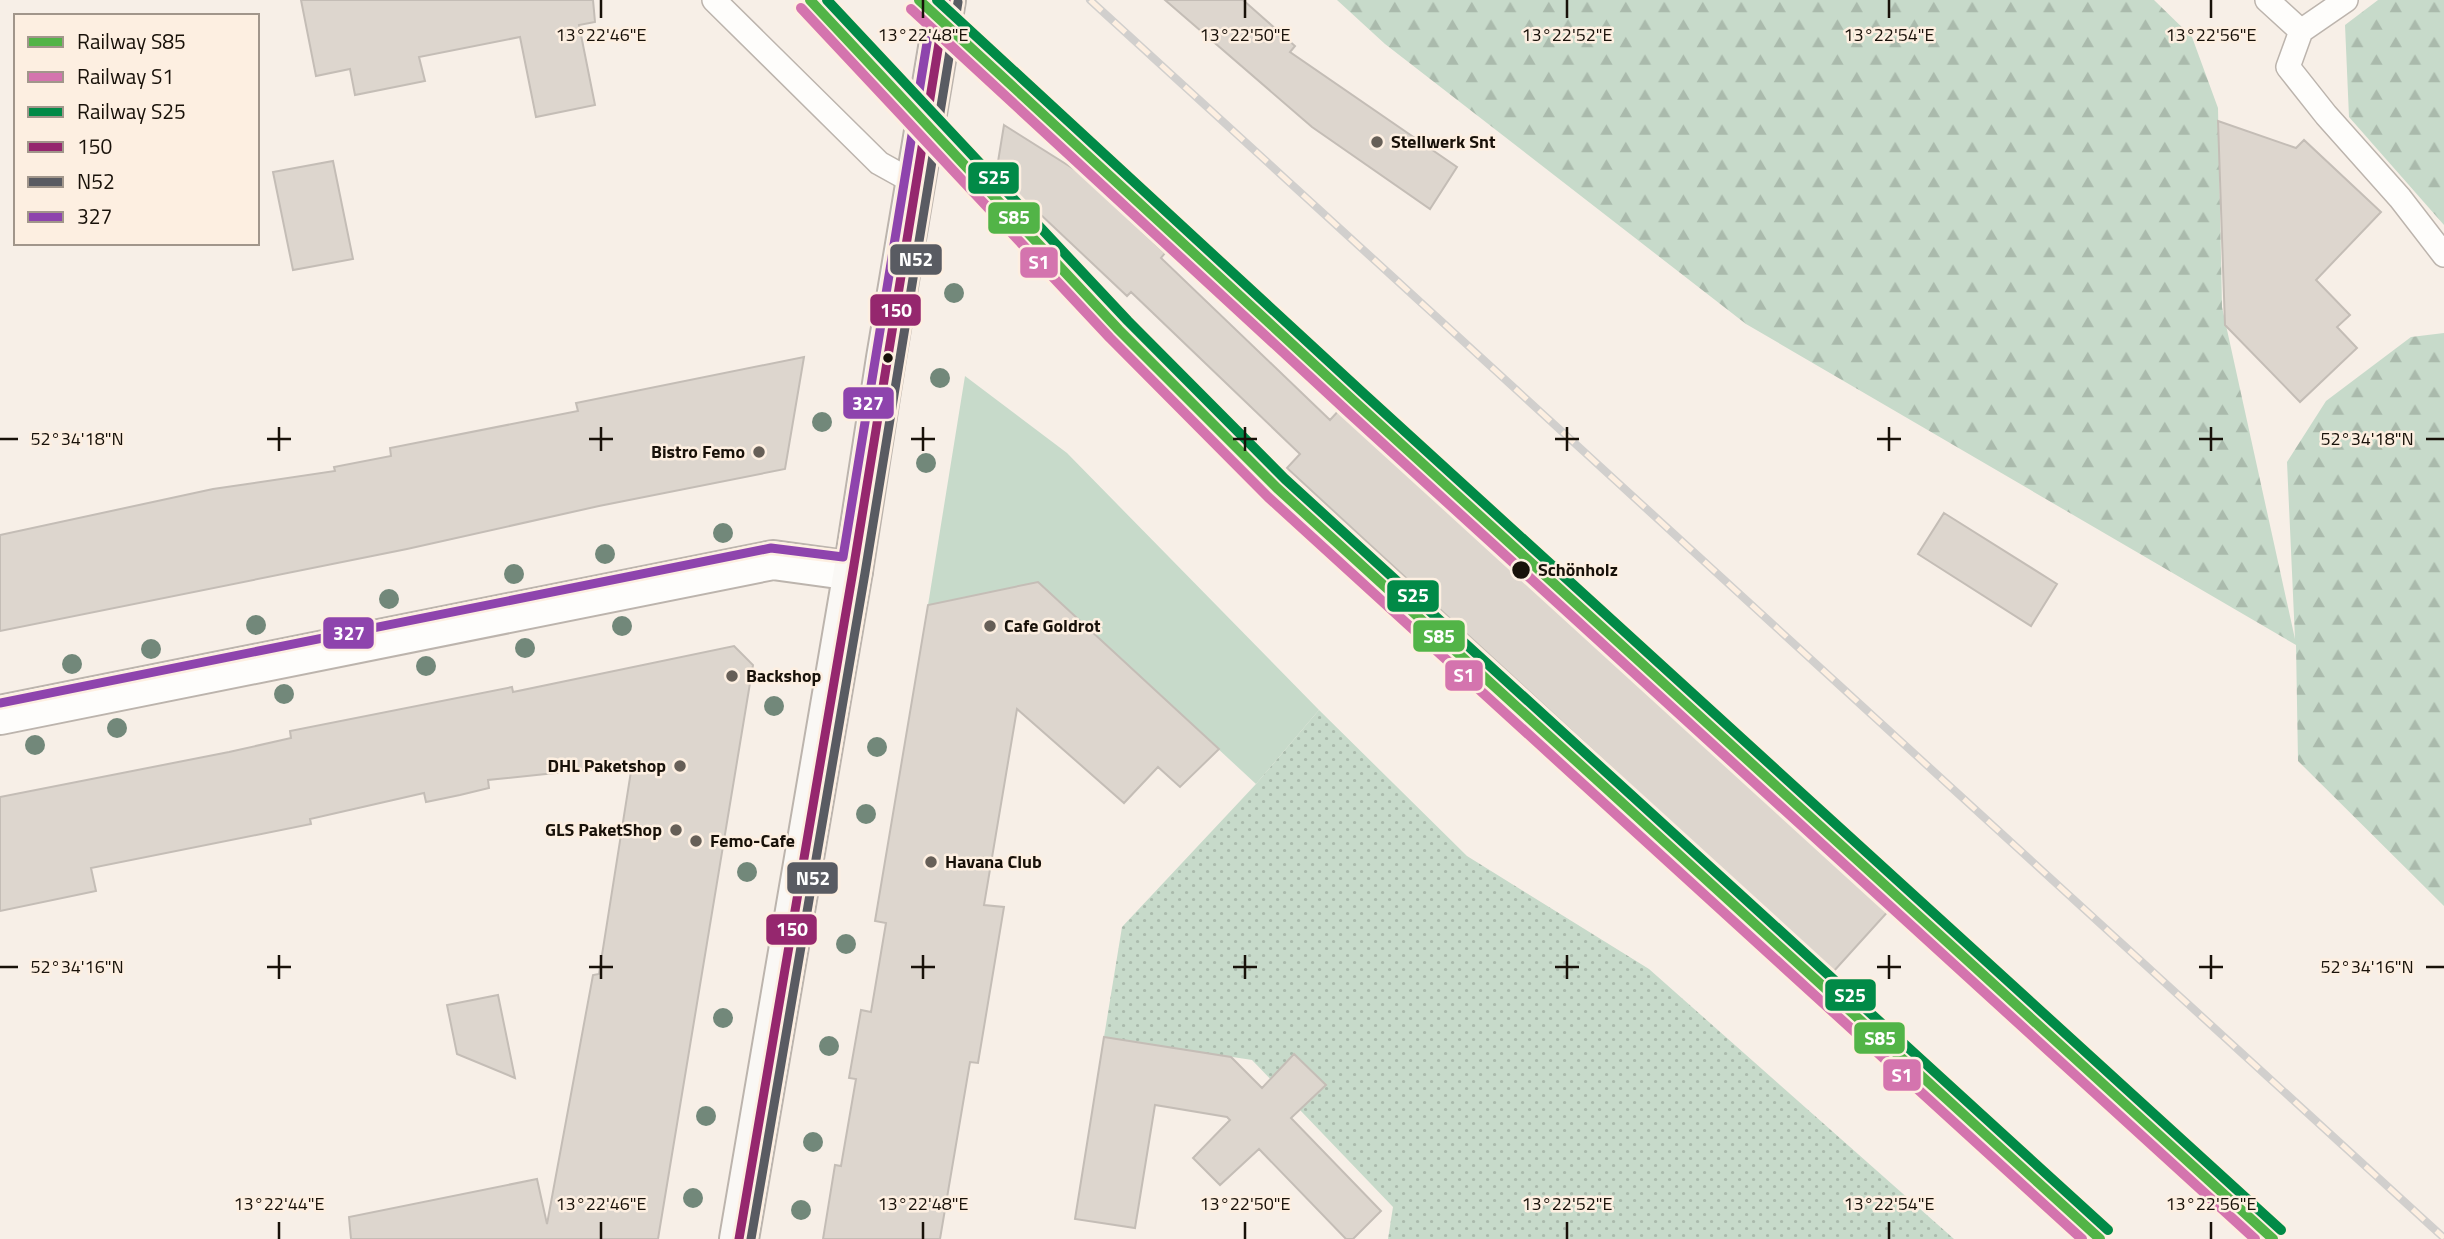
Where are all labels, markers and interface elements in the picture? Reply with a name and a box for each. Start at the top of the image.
legend [14,14,259,245]
text: 13°22'46"E [556,21,647,48]
text: 13°22'48"E [878,21,969,48]
text: 13°22'50"E [1200,21,1291,48]
text: 13°22'52"E [1522,21,1613,48]
text: 13°22'54"E [1844,21,1935,48]
text: 13°22'56"E [2166,21,2257,48]
text: Railway S85 [77,25,186,57]
text: Railway S1 [77,60,174,92]
text: Railway S25 [77,95,186,127]
place label: Stellwerk Snt [1391,128,1496,155]
text: 150 [77,130,112,162]
marker: Stellwerk Snt [1369,134,1385,150]
line badge: S25 [967,161,1020,195]
text: S25 [978,162,1010,191]
text: N52 [77,165,115,197]
text: 327 [77,200,112,232]
line badge: S85 [987,201,1041,235]
text: S85 [998,202,1030,231]
line badge: N52 [889,243,943,276]
text: N52 [899,244,933,273]
line badge: S1 [1019,246,1059,279]
text: S1 [1029,247,1049,276]
line badge: 150 [869,293,922,327]
text: 150 [880,295,912,324]
unlabelled marker [881,351,895,365]
line badge: 327 [842,386,895,420]
text: 327 [852,388,884,417]
text: 52°34'18"N [30,425,124,452]
text: 52°34'18"N [2320,425,2414,452]
place label: Bistro Femo [651,438,745,465]
marker: Bistro Femo [751,444,767,460]
place label: Schönholz [1538,556,1618,583]
marker: Schönholz [1510,559,1532,581]
line badge: S25 [1386,579,1440,613]
text: S25 [1397,580,1429,609]
place label: Cafe Goldrot [1004,612,1101,639]
line badge: 327 [322,616,375,650]
text: 327 [333,618,365,647]
marker: Cafe Goldrot [982,618,998,634]
line badge: S85 [1412,619,1466,653]
text: S85 [1423,621,1455,650]
line badge: S1 [1444,659,1484,692]
text: S1 [1454,660,1474,689]
place label: Backshop [746,662,821,689]
marker: Backshop [724,668,740,684]
place label: DHL Paketshop [548,752,666,779]
marker: DHL Paketshop [672,758,688,774]
place label: GLS PaketShop [545,816,662,843]
marker: GLS PaketShop [668,822,684,838]
place label: Femo-Cafe [710,827,795,854]
marker: Femo-Cafe [688,833,704,849]
place label: Havana Club [945,848,1042,875]
marker: Havana Club [923,854,939,870]
line badge: N52 [786,861,839,895]
text: N52 [796,863,830,892]
line badge: 150 [765,913,818,946]
text: 150 [776,914,808,943]
text: 52°34'16"N [30,953,124,980]
text: 52°34'16"N [2320,953,2414,980]
line badge: S25 [1824,978,1877,1012]
text: S25 [1834,980,1866,1009]
line badge: S85 [1853,1021,1906,1055]
text: S85 [1864,1023,1896,1052]
line badge: S1 [1882,1058,1922,1092]
text: S1 [1892,1060,1912,1089]
text: 13°22'44"E [234,1190,325,1217]
text: 13°22'46"E [556,1190,647,1217]
text: 13°22'48"E [878,1190,969,1217]
text: 13°22'50"E [1200,1190,1291,1217]
text: 13°22'52"E [1522,1190,1613,1217]
text: 13°22'54"E [1844,1190,1935,1217]
text: 13°22'56"E [2166,1190,2257,1217]

